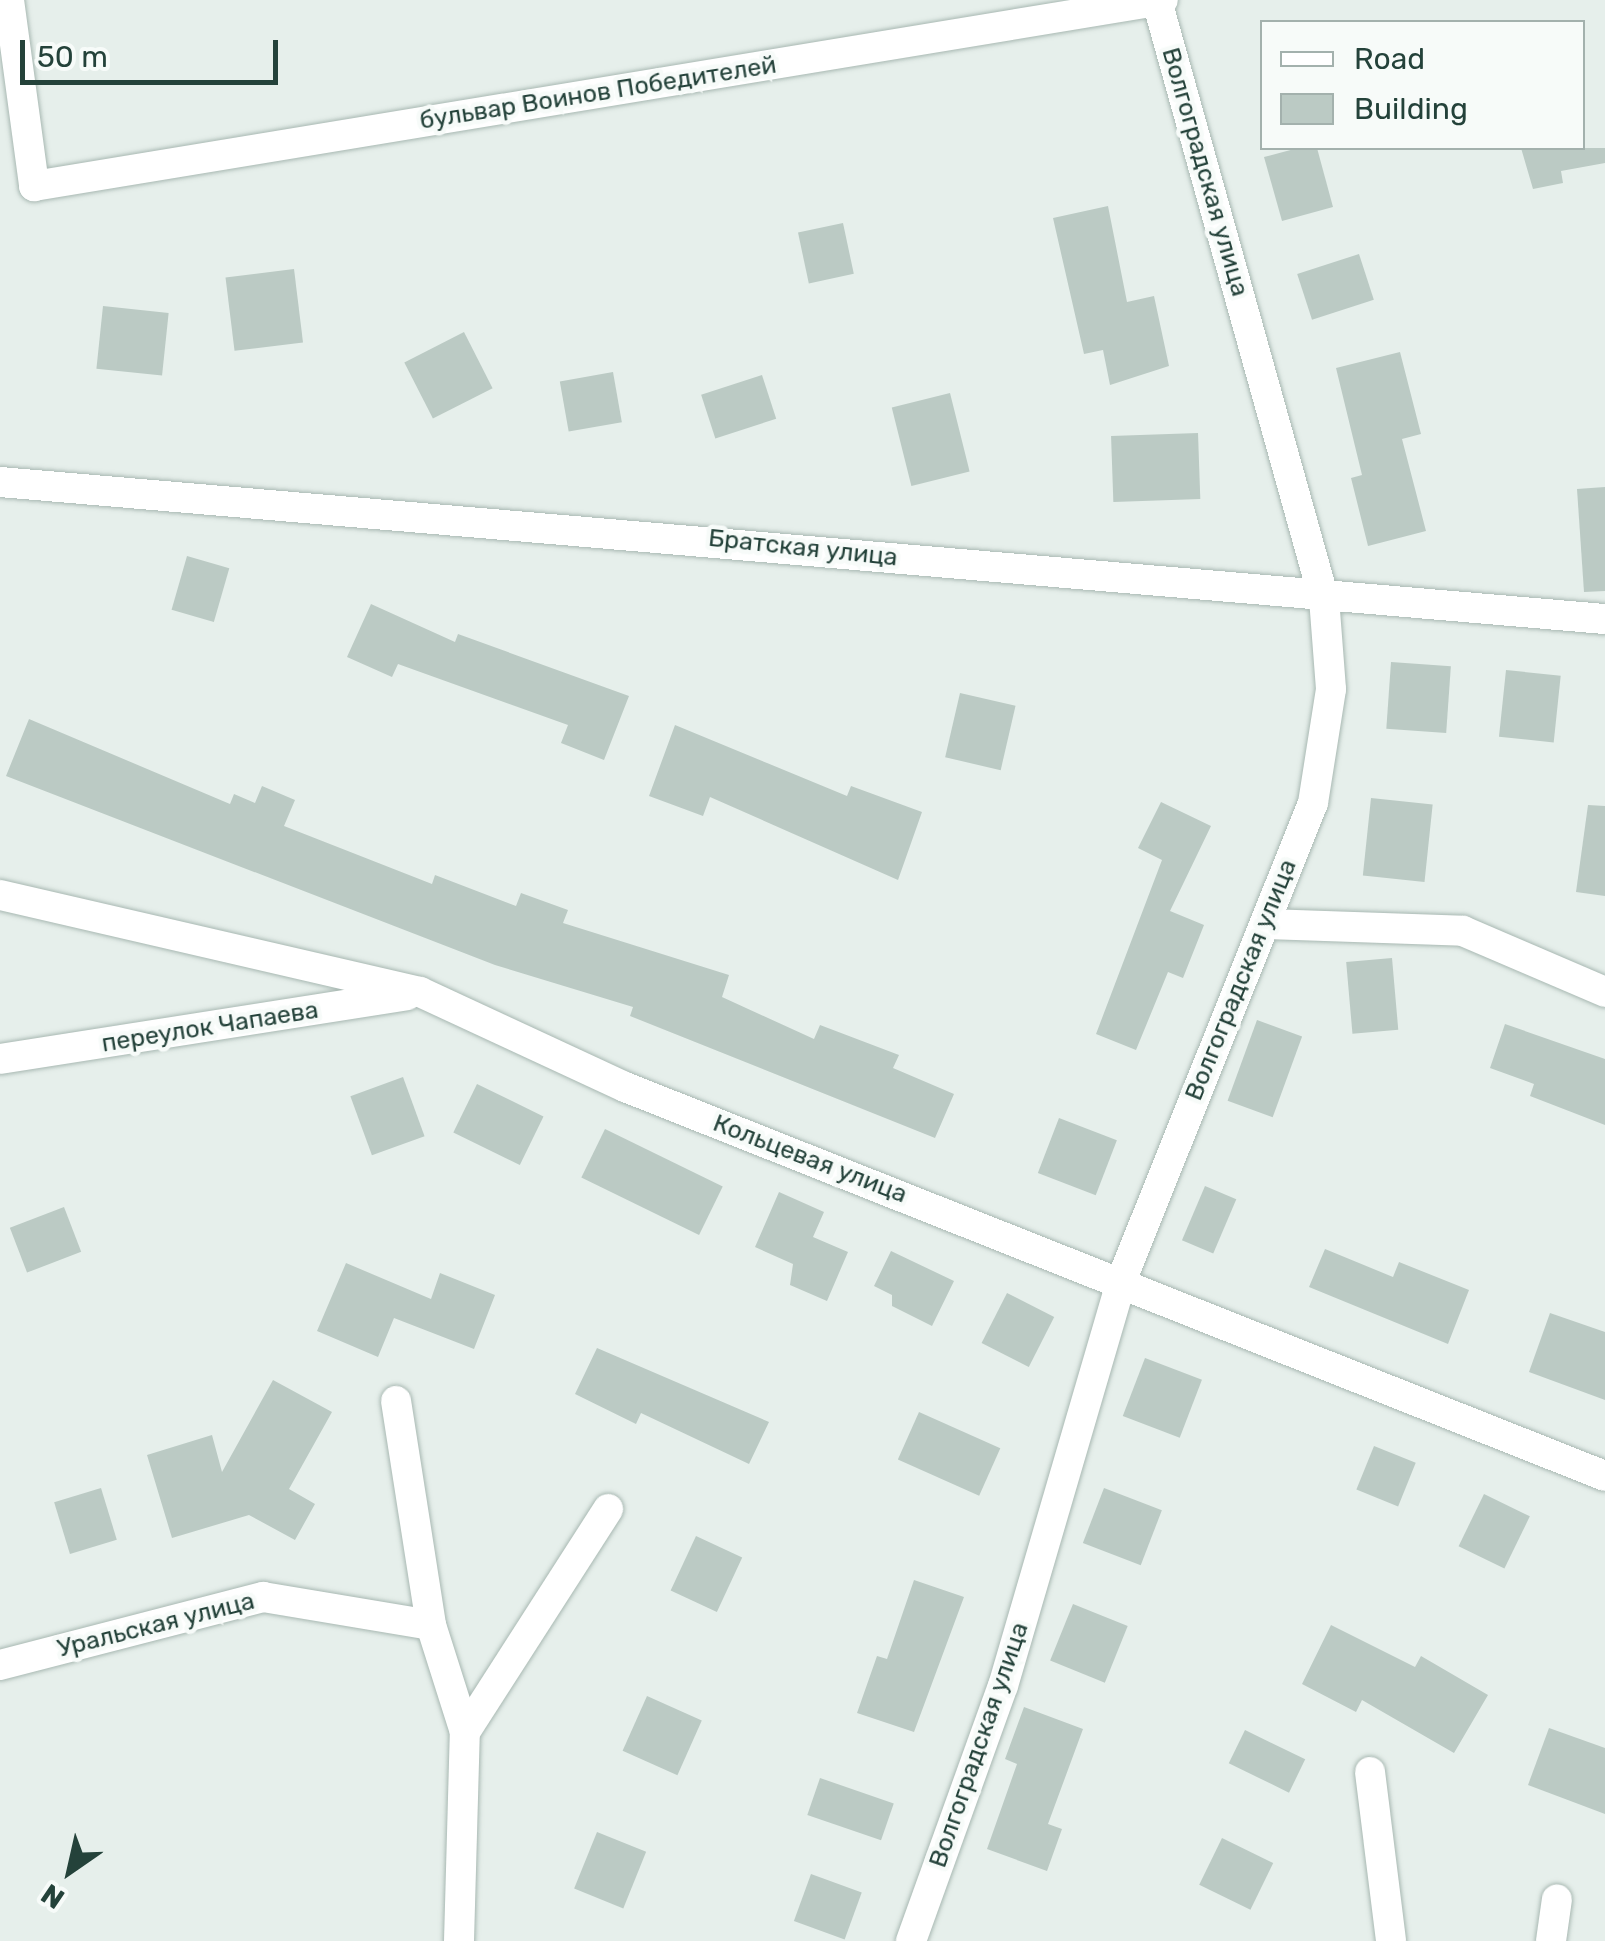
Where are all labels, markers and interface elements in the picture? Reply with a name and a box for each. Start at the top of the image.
scale bar [25,20,282,82]
legend [1260,20,1585,150]
text: 50 m [37,39,108,75]
text: Road [1354,41,1425,77]
street label: Волгоградская улица [1155,44,1255,300]
street label: бульвар Воинов Победителей [418,50,778,136]
text: Building [1354,91,1468,127]
street label: Братская улица [707,523,899,573]
street label: Волгоградская улица [1179,855,1303,1105]
street label: переулок Чапаева [99,995,321,1059]
street label: Кольцевая улица [709,1108,911,1210]
street label: Уральская улица [54,1586,258,1664]
street label: Волгоградская улица [923,1618,1035,1872]
north arrow [20,1821,120,1921]
text: N [35,1877,71,1916]

